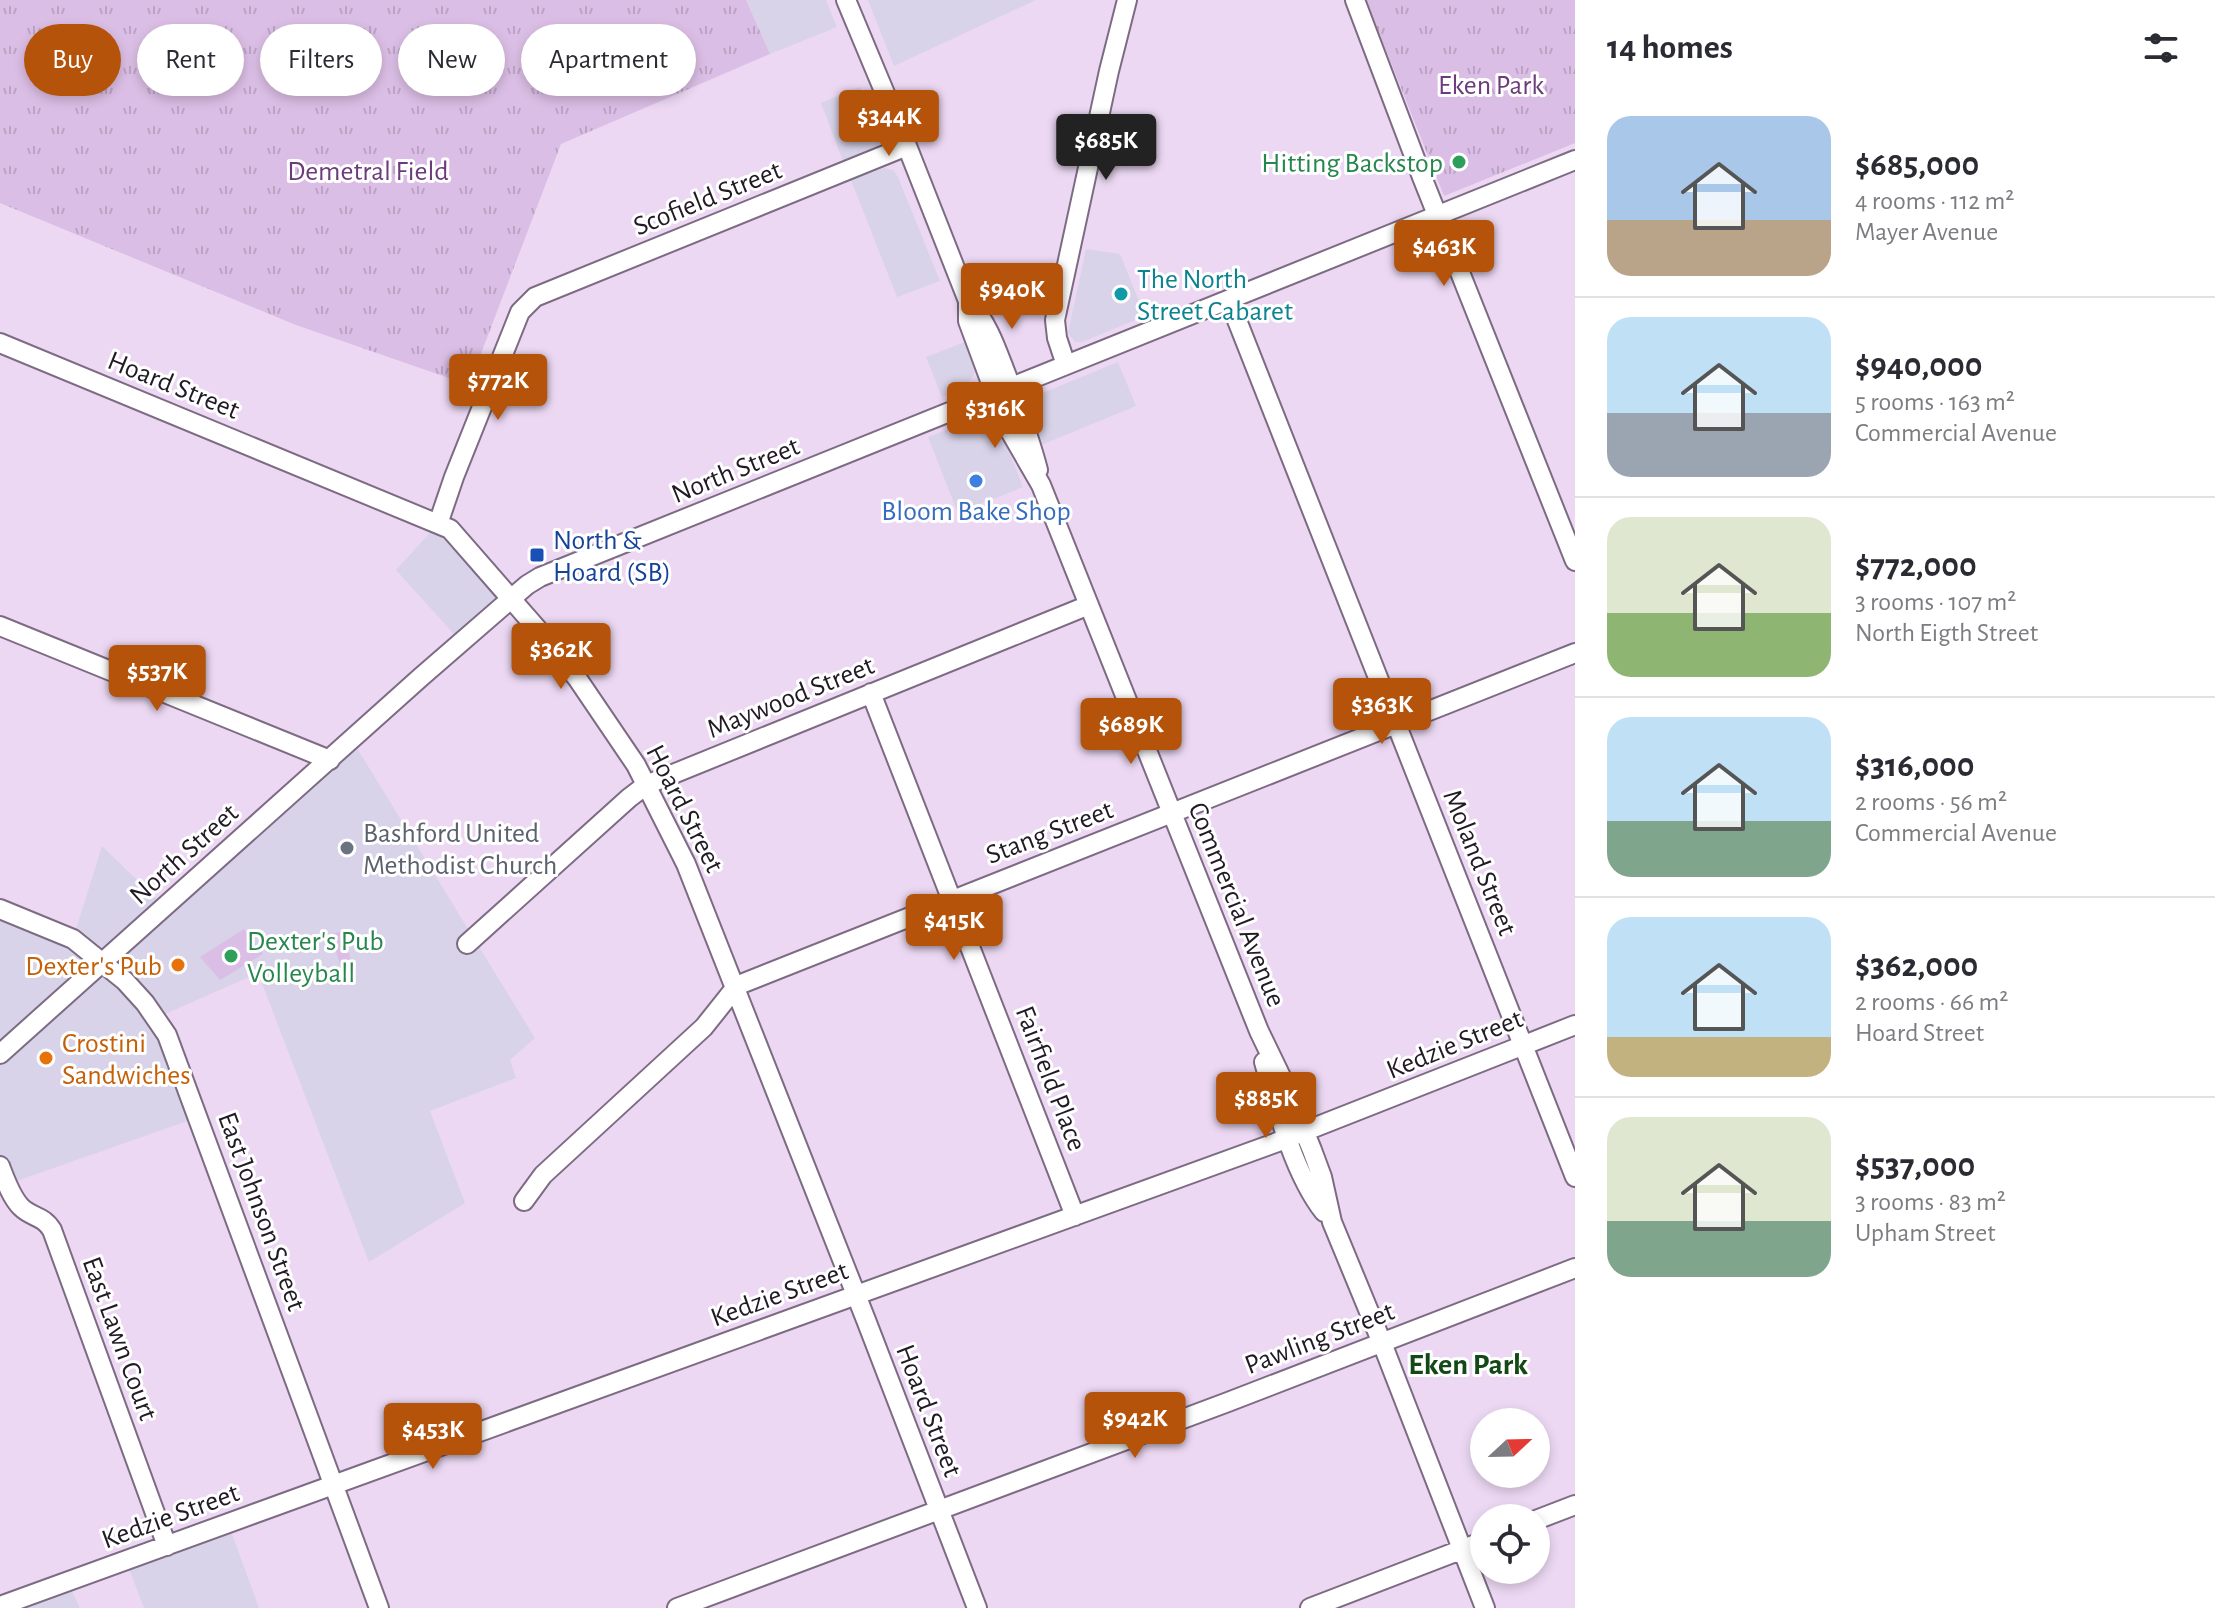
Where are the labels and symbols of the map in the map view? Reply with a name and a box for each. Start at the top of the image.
park label: Eken Park [1438,72,1544,100]
pin: $344K [833,90,945,158]
pin: $685K [1050,114,1162,182]
place label: Hitting Backstop [1261,150,1443,178]
marker: Hitting Backstop [1450,153,1468,171]
street label: Scofield Street [630,156,786,241]
park label: Demetral Field [287,158,449,186]
pin: $463K [1388,220,1500,288]
pin: $940K [956,263,1068,331]
place label: The North Street Cabaret [1137,266,1293,326]
marker: The North Street Cabaret [1112,285,1130,303]
street label: Hoard Street [104,347,243,425]
pin: $772K [442,354,554,422]
pin: $316K [939,382,1051,450]
street label: North Street [668,433,804,509]
marker: Bloom Bake Shop [967,472,985,490]
place label: Bloom Bake Shop [881,498,1071,526]
place label: North & Hoard (SB) [553,527,671,587]
marker: North & Hoard (SB) [528,546,546,564]
pin: $362K [505,623,617,691]
pin: $537K [101,645,213,713]
street label: Maywood Street [703,652,878,744]
pin: $363K [1326,678,1438,746]
pin: $689K [1075,698,1187,766]
street label: Hoard Street [640,741,728,877]
street label: Moland Street [1437,786,1521,940]
street label: Stang Street [982,796,1117,870]
street label: North Street [125,799,244,910]
street label: Commercial Avenue [1182,799,1290,1011]
place label: Bashford United Methodist Church [363,820,557,880]
marker: Bashford United Methodist Church [338,839,356,857]
pin: $415K [898,894,1010,962]
place label: Dexter's Pub Volleyball [247,928,384,988]
marker: Dexter's Pub Volleyball [222,947,240,965]
place label: Dexter's Pub [25,953,162,981]
marker: Dexter's Pub [169,956,187,974]
street label: Fairfield Place [1010,1002,1091,1155]
street label: Kedzie Street [1383,1005,1527,1085]
place label: Crostini Sandwiches [62,1030,191,1090]
marker: Crostini Sandwiches [37,1049,55,1067]
pin: $885K [1210,1072,1322,1140]
street label: East Johnson Street [212,1109,310,1315]
street label: East Lawn Court [77,1253,162,1424]
street label: Kedzie Street [707,1257,852,1333]
street label: Pawling Street [1241,1298,1398,1380]
street label: Hoard Street [890,1341,966,1481]
district label: Eken Park [1408,1350,1528,1380]
pin: $942K [1079,1392,1191,1460]
pin: $453K [377,1403,489,1471]
north arrow [1470,1408,1550,1488]
street label: Kedzie Street [98,1479,243,1555]

